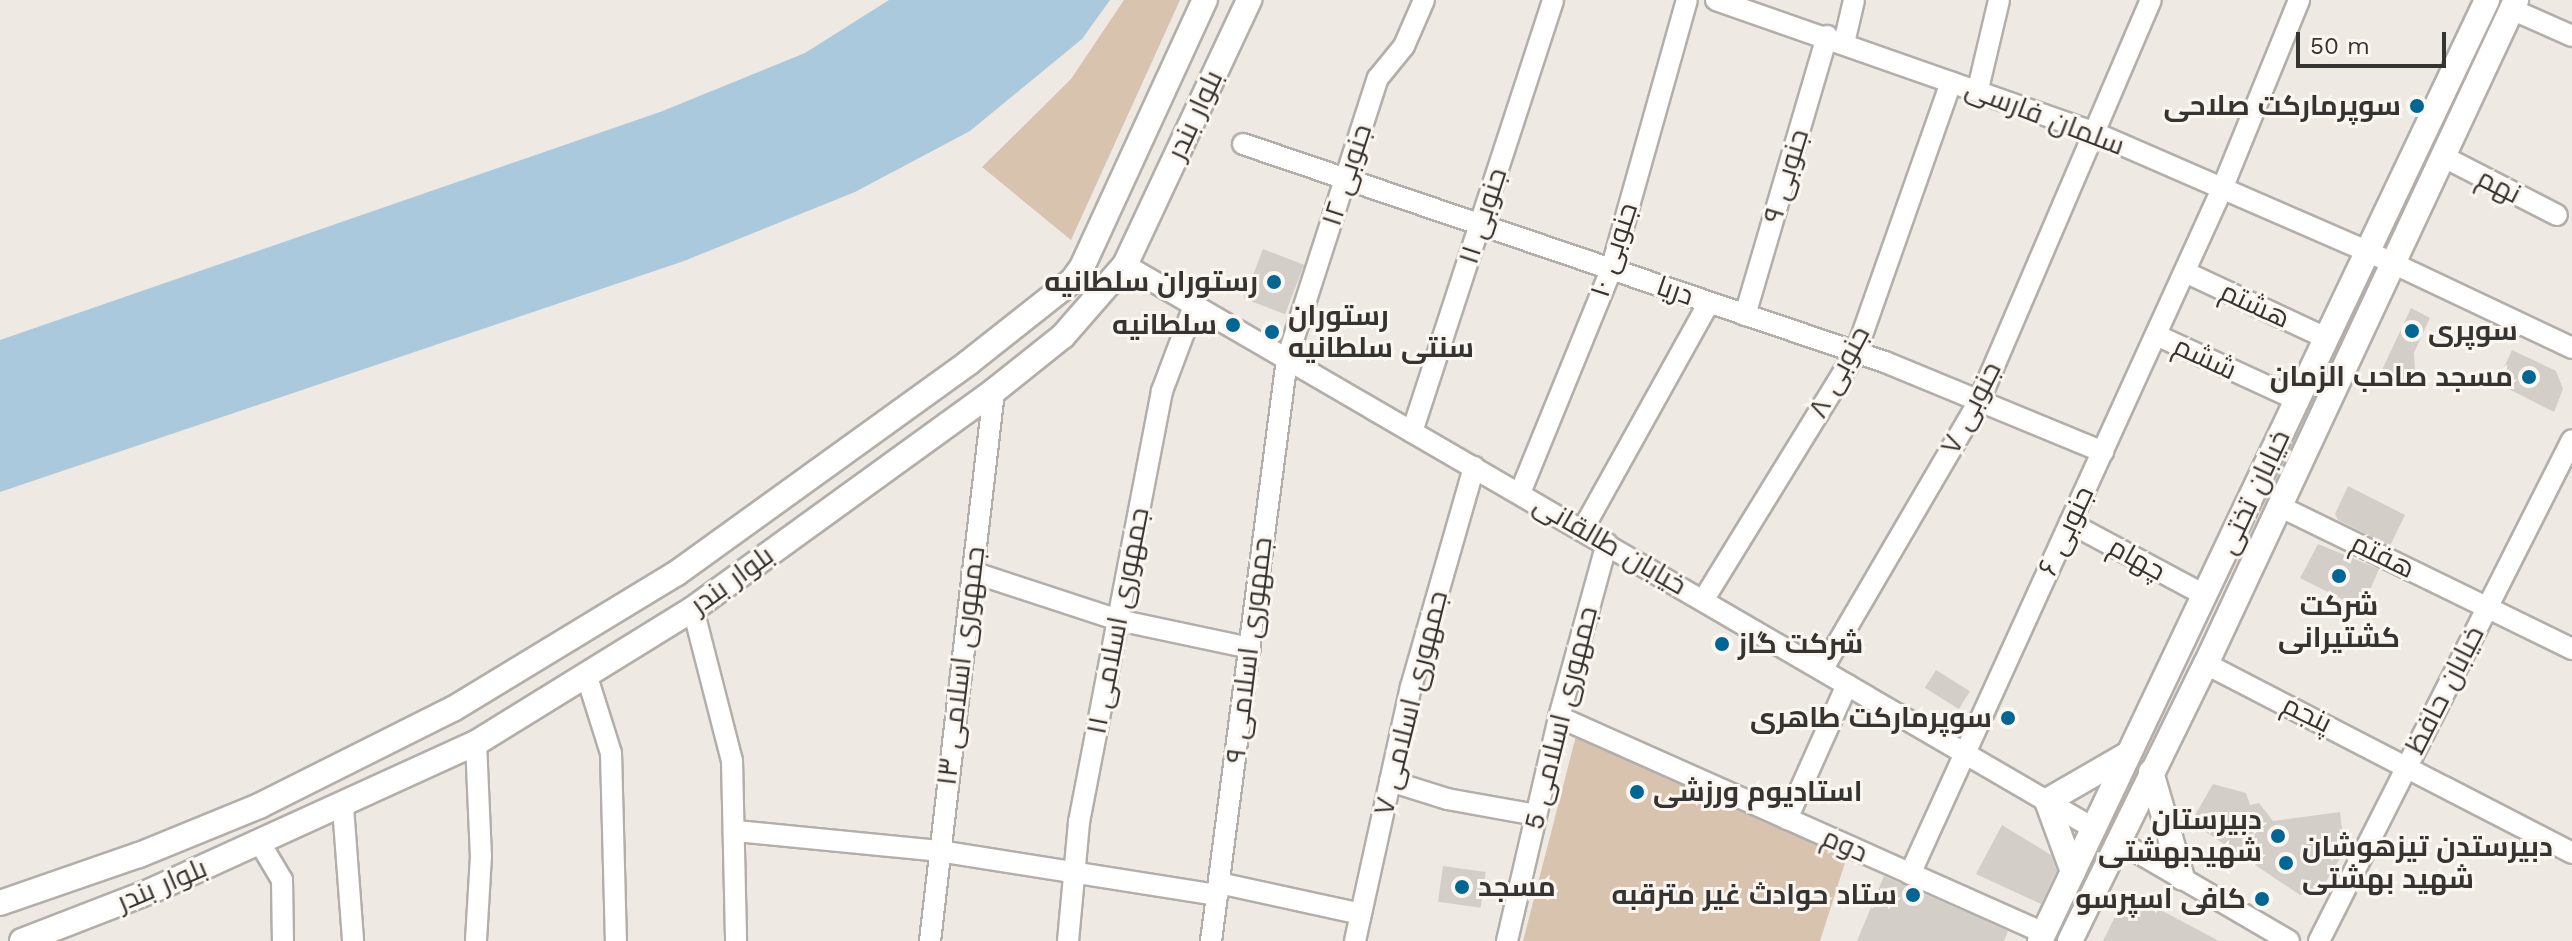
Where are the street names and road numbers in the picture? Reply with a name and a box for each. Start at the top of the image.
street label: بلوار بندر [1160,65,1230,165]
street label: سلمان فارسی [1961,71,2129,163]
street label: ۱۲ جنوبی [1315,120,1379,230]
street label: ۹ جنوبی [1756,125,1816,227]
street label: نهم [2472,161,2526,211]
street label: ۱۱ جنوبی [1452,164,1514,268]
street label: ۱۰ جنوبی [1583,198,1645,302]
street label: دریا [1652,269,1698,313]
street label: هشتم [2215,274,2295,336]
street label: ۸ جنوبی [1801,320,1877,424]
street label: ششم [2168,329,2242,387]
street label: ۷ جنوبی [1934,356,2008,460]
street label: خیابان تختی [2211,424,2297,560]
street label: ۶ جنوبی [2031,481,2101,581]
street label: خیابان طالقانی [1528,488,1692,602]
street label: جمهوری اسلامی ۱۱ [1080,505,1156,737]
street label: هفتم [2346,526,2420,586]
street label: چهام [2103,530,2171,588]
street label: جمهوری اسلامی ۹ [1218,535,1280,765]
street label: بلوار بندر [684,539,780,621]
street label: جمهوری اسلامی ۱۳ [930,545,992,787]
street label: جمهوری اسلامی ۷ [1367,587,1455,819]
street label: جمهوری اسلامی 5 [1517,603,1605,833]
street label: خیابان حافظ [2398,620,2492,760]
street label: پنجم [2277,688,2337,740]
street label: دوم [1817,820,1873,870]
street label: بلوار بندر [112,851,212,919]

